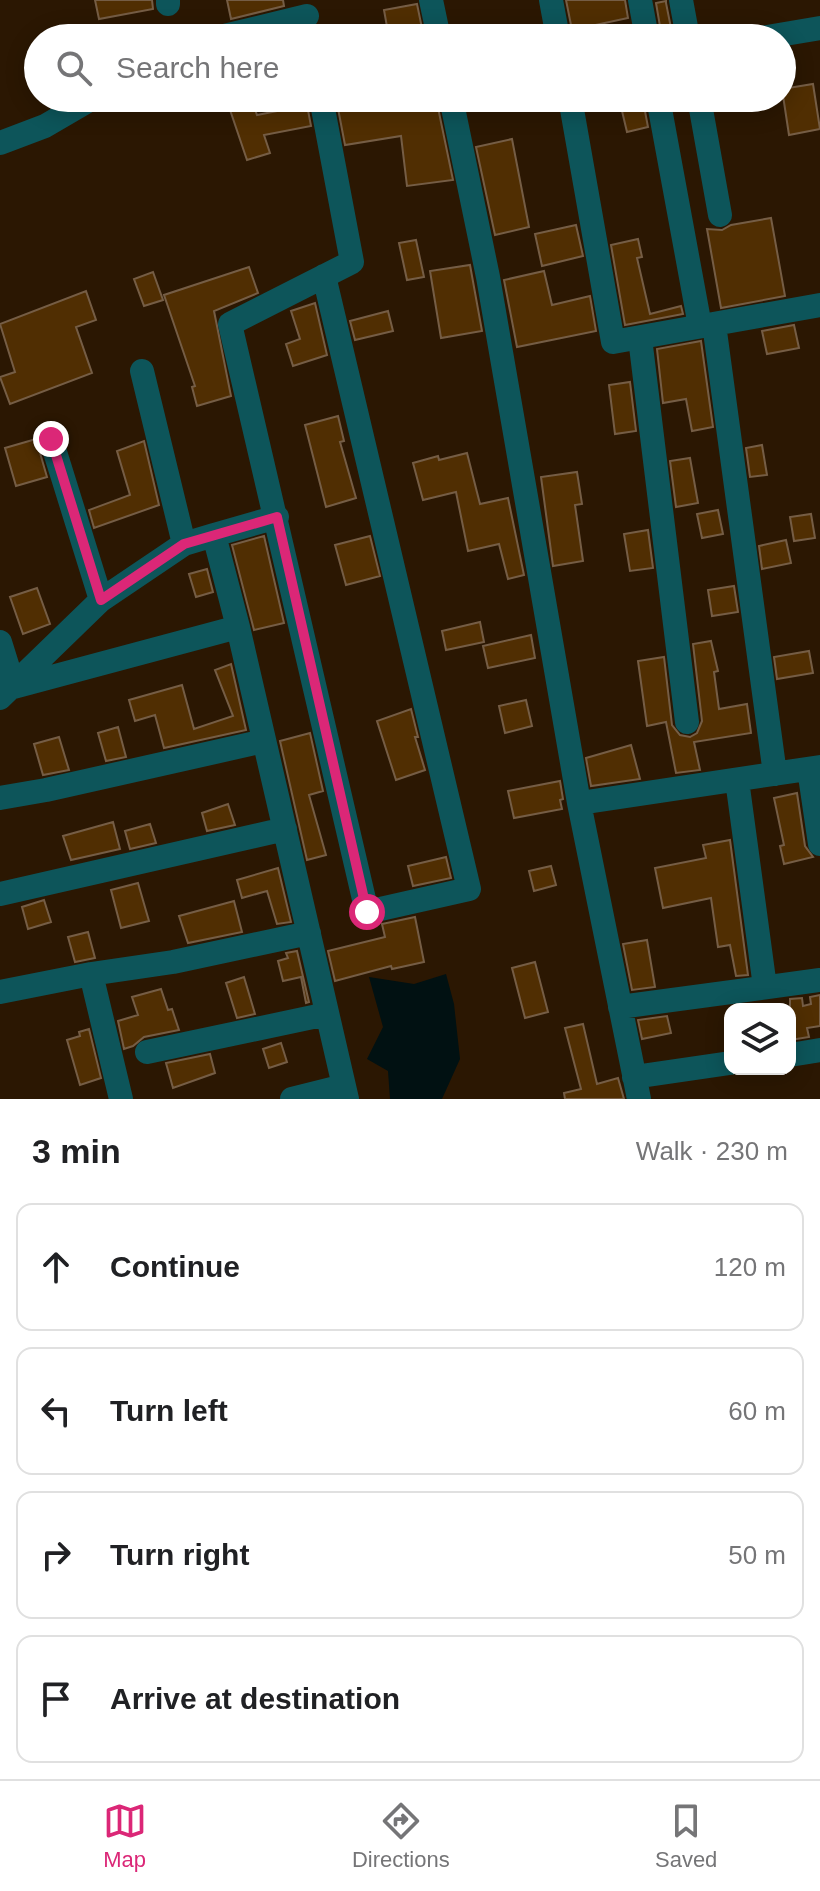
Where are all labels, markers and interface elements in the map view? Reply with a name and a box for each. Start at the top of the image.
search box [24,24,796,112]
icon: search [52,46,96,90]
text: Search here [116,51,279,84]
route end [33,421,69,457]
route start [349,894,385,930]
map controls [724,1003,796,1075]
button: layers [724,1003,796,1075]
text: 3 min [32,1132,121,1170]
text: Walk · 230 m [636,1136,788,1166]
icon: ahead [34,1245,78,1289]
text: Continue [110,1250,240,1283]
text: 120 m [714,1252,786,1282]
icon: left [34,1389,78,1433]
text: Turn left [110,1394,228,1427]
text: 60 m [728,1396,786,1426]
icon: right [34,1533,78,1577]
text: Turn right [110,1538,249,1571]
text: 50 m [728,1540,786,1570]
icon: arrive [34,1677,78,1721]
text: Arrive at destination [110,1682,400,1715]
tab: Map [103,1799,147,1873]
tab: Directions [352,1799,450,1873]
tab: Saved [655,1799,717,1873]

